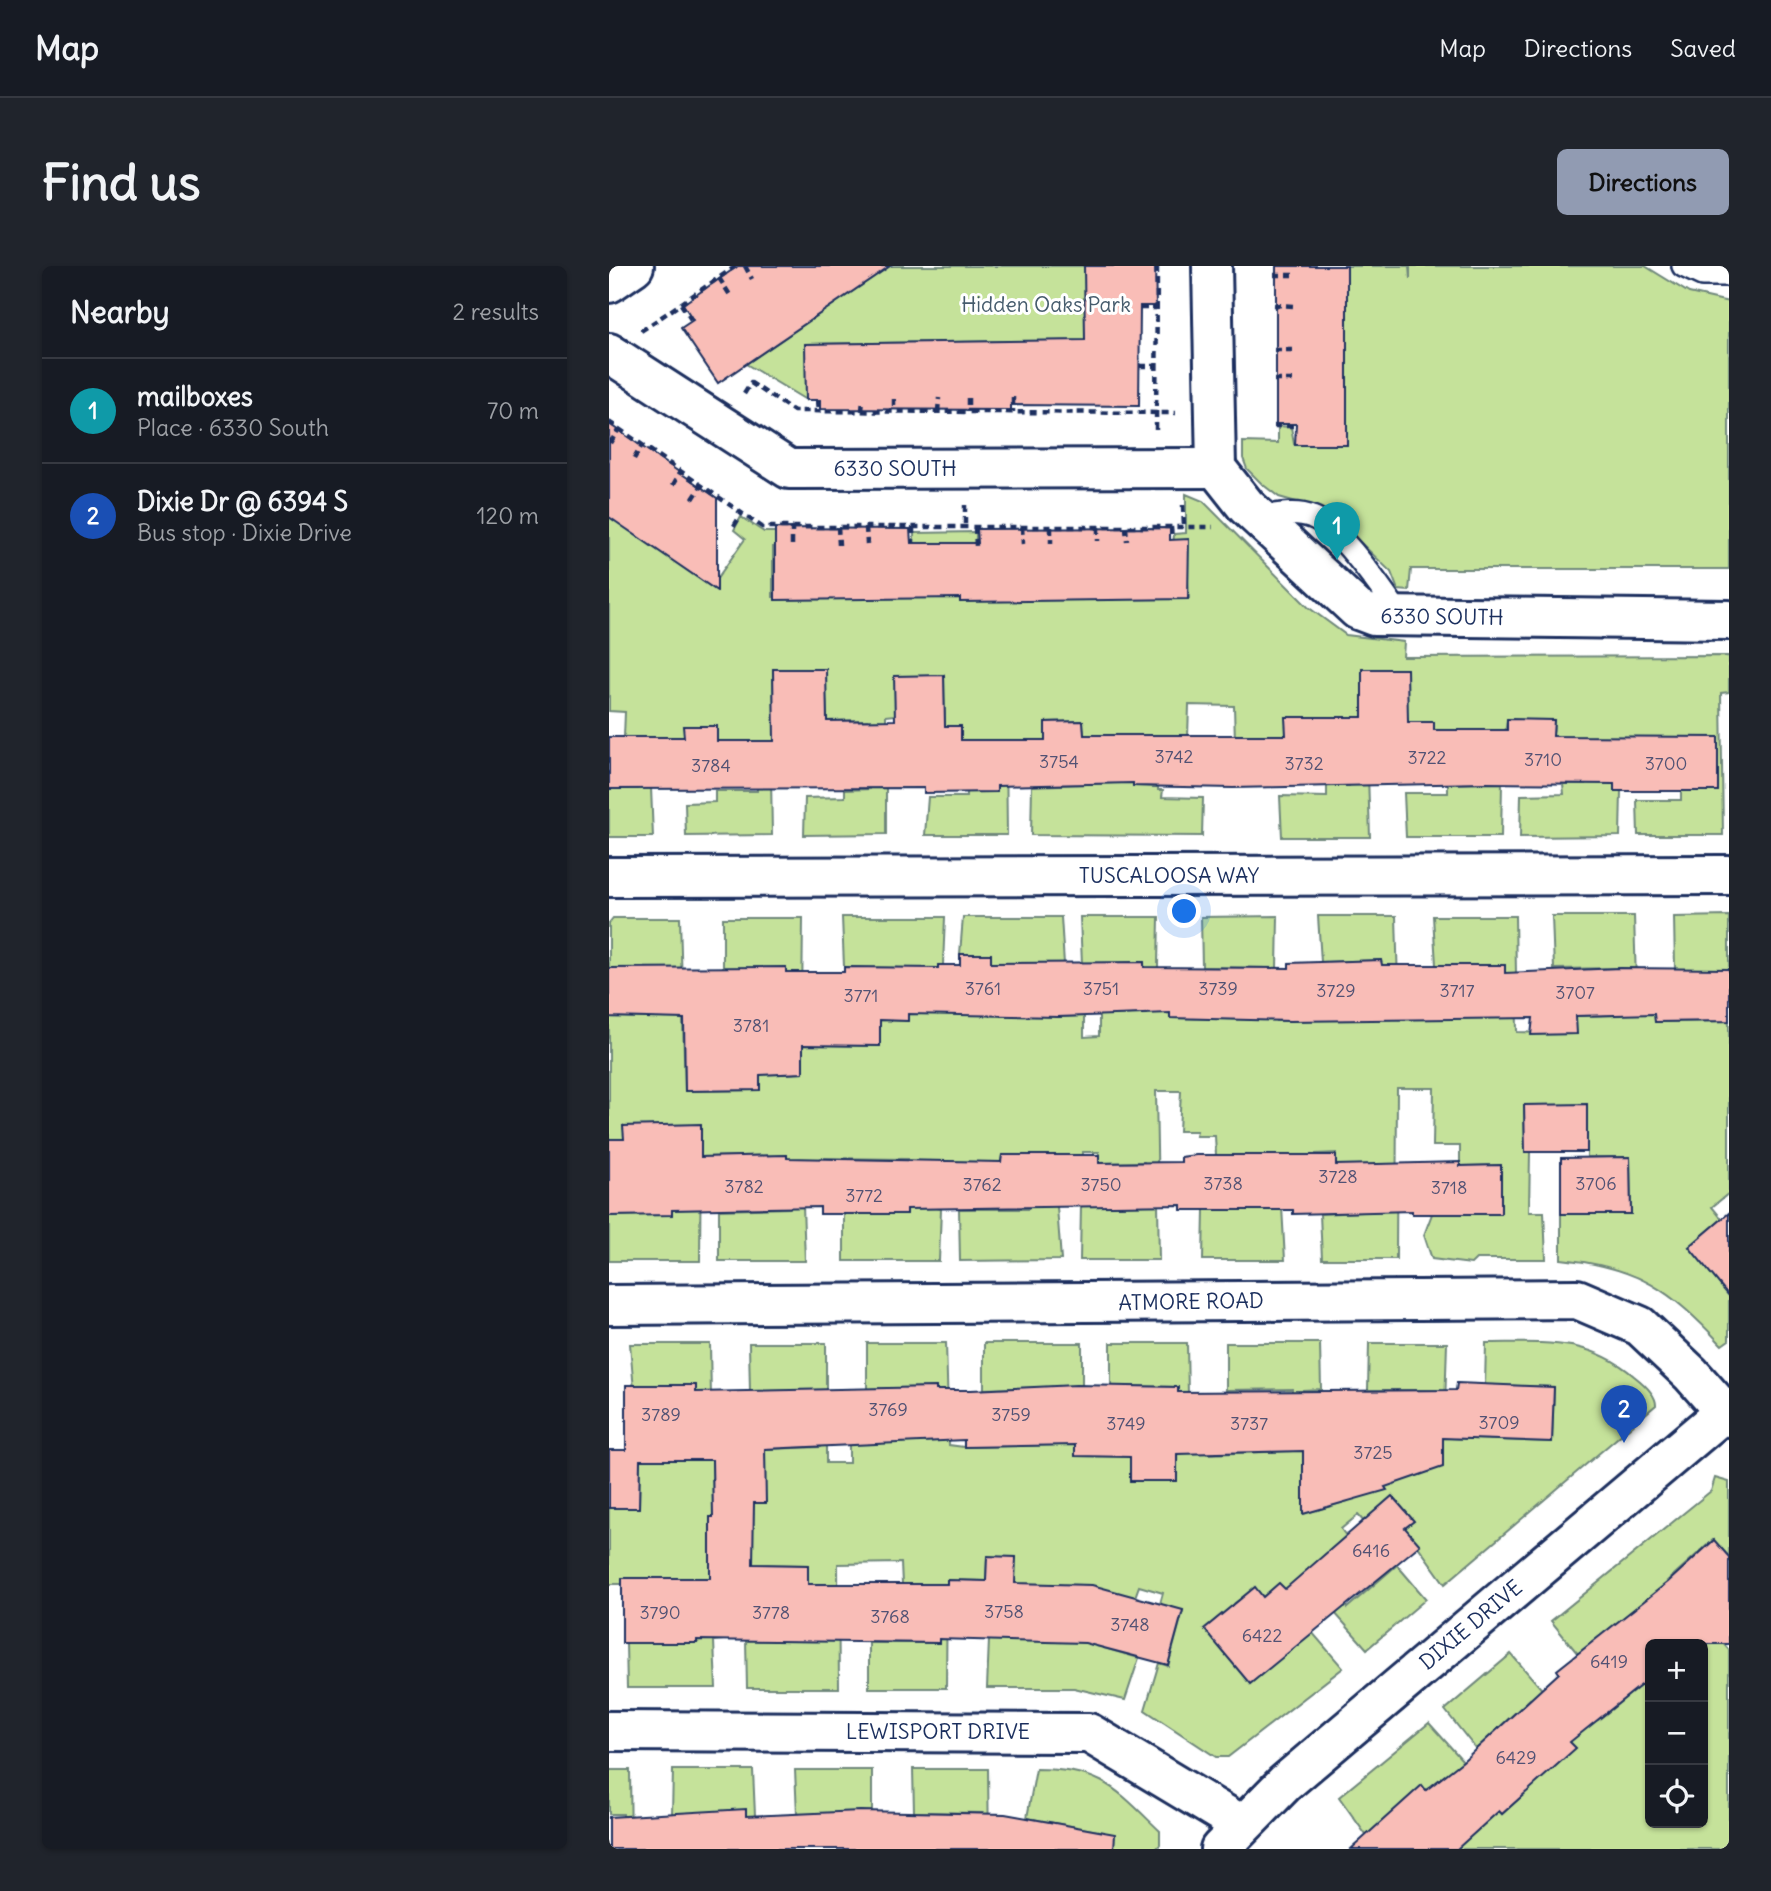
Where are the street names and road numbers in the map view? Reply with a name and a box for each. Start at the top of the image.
street label: 6330 SOUTH [833,455,957,482]
street label: 6330 SOUTH [1380,602,1504,631]
street label: TUSCALOOSA WAY [1079,862,1260,889]
street label: ATMORE ROAD [1118,1287,1264,1316]
street label: DIXIE DRIVE [1414,1574,1528,1675]
street label: LEWISPORT DRIVE [846,1718,1030,1745]

